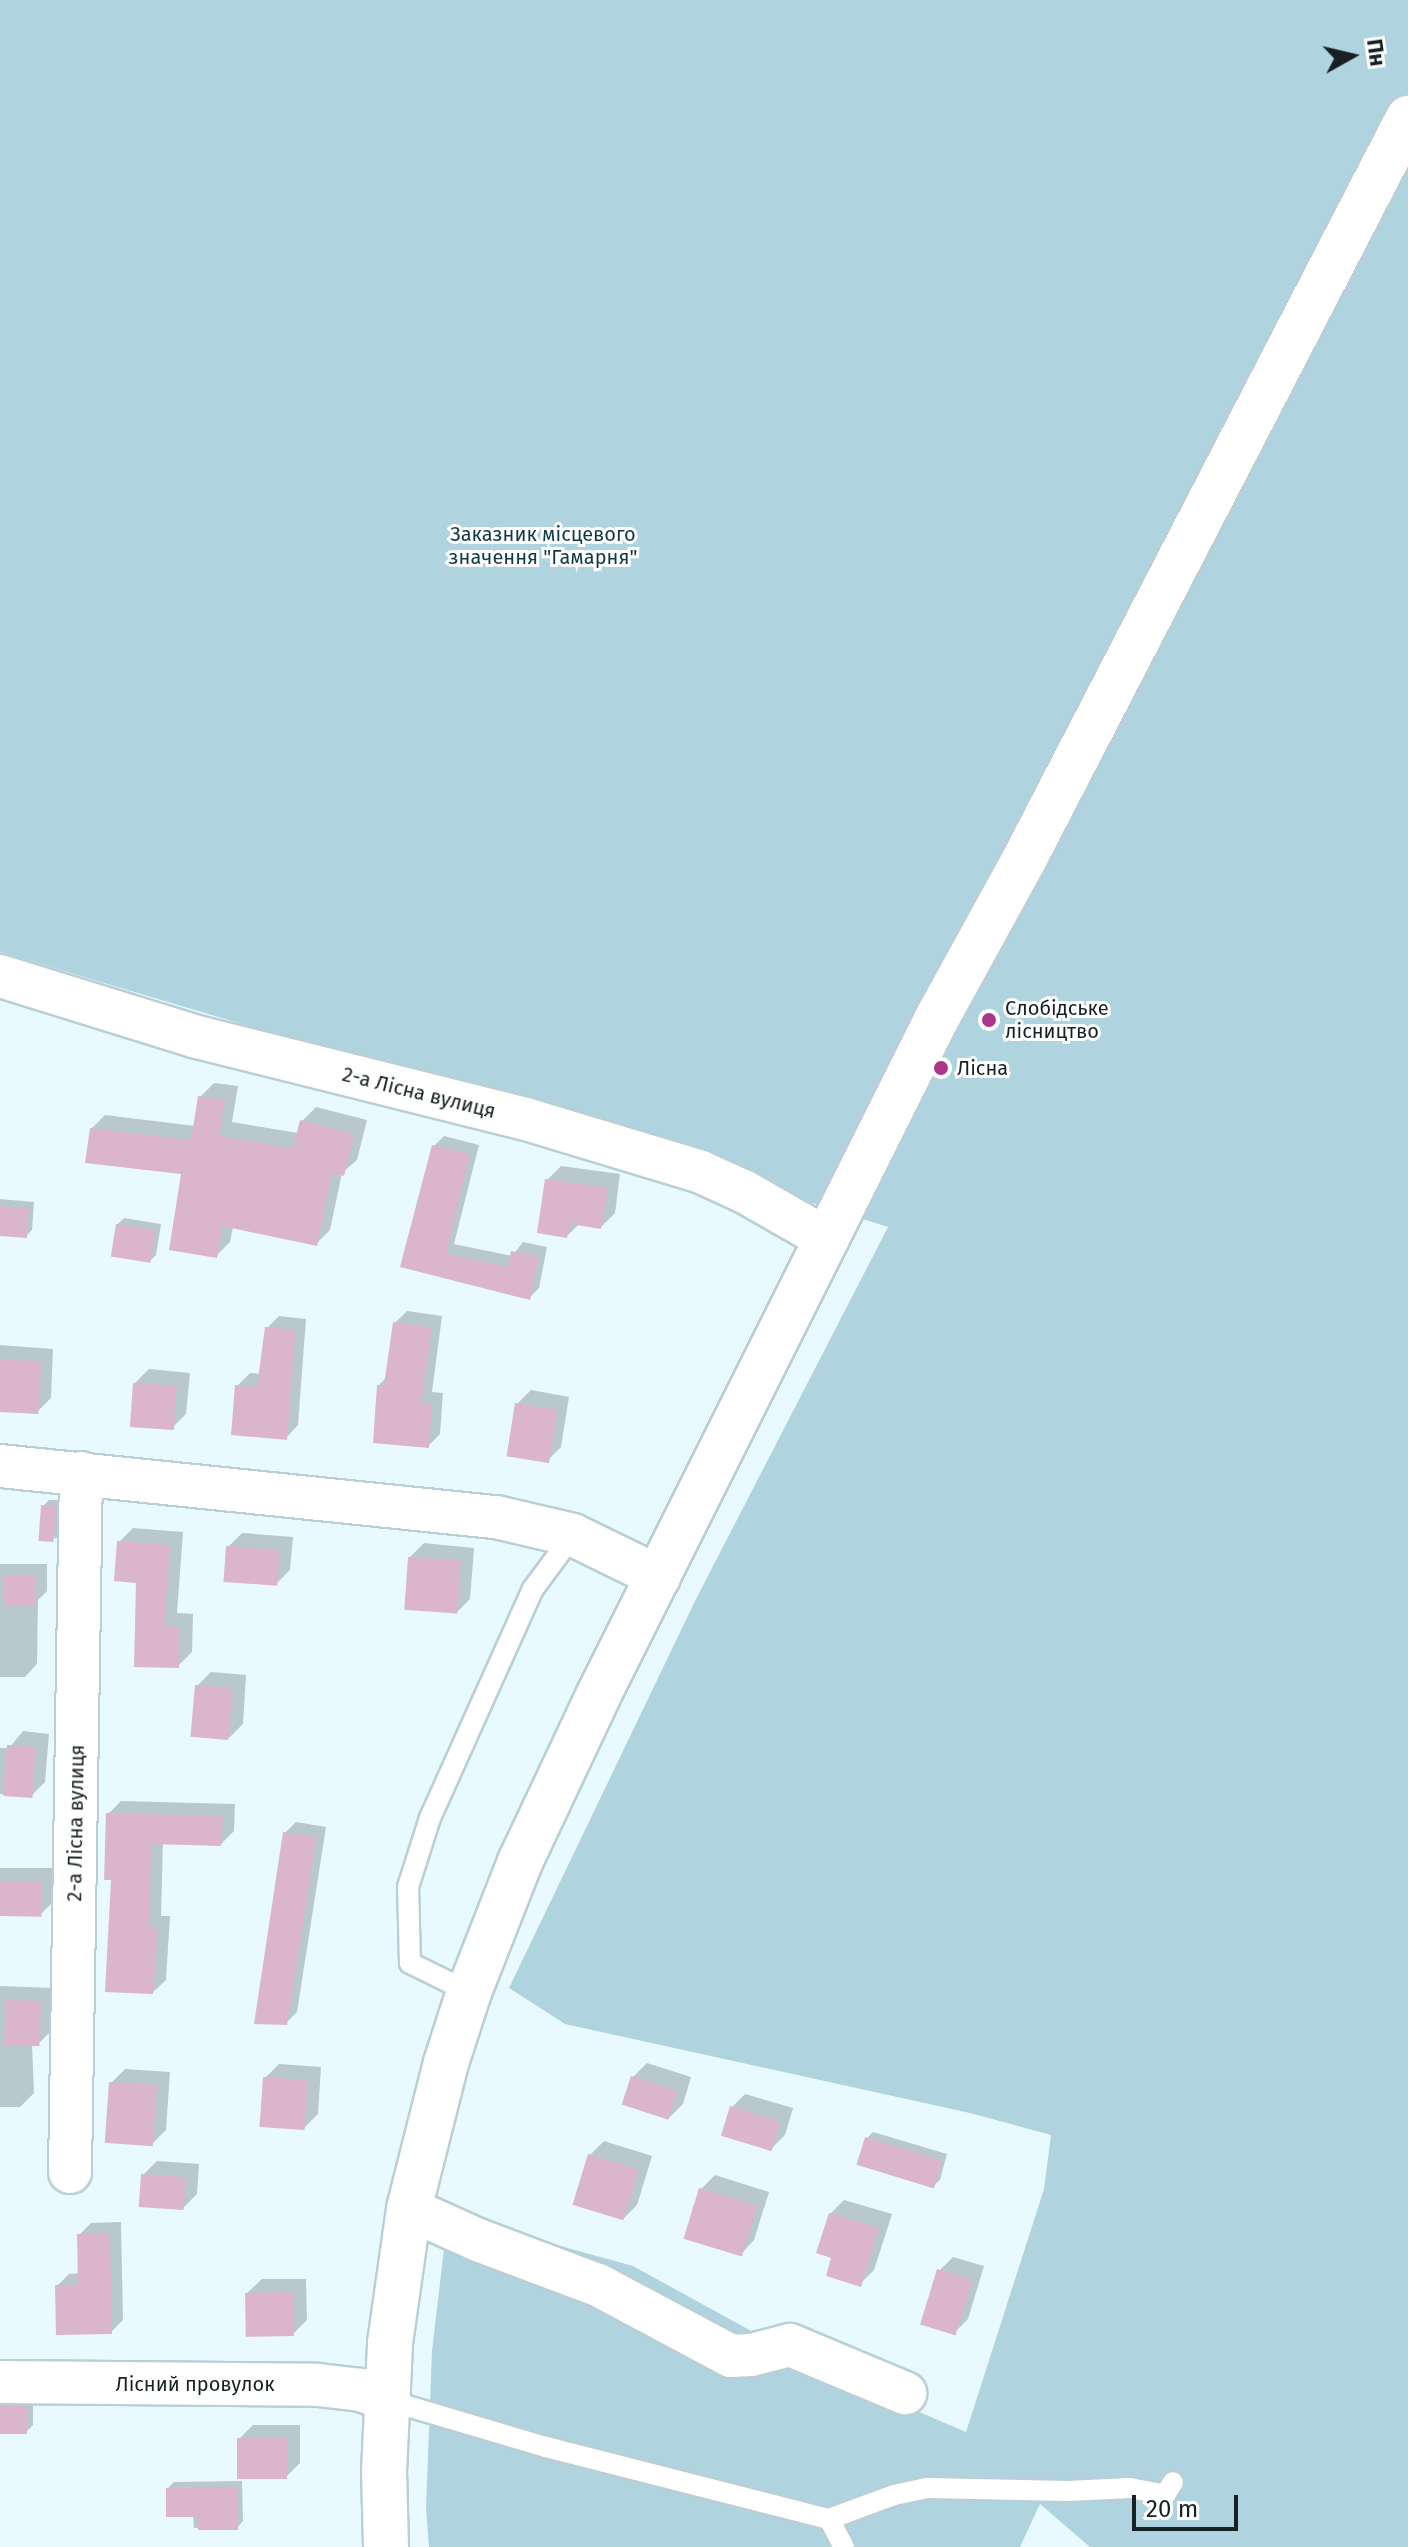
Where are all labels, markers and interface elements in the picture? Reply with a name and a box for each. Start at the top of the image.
north arrow [1312,16,1392,96]
text: Пн [1361,37,1392,68]
park label: Заказник місцевого значення "Гамарня" [449,522,637,569]
place label: Слобідське лісництво [1005,996,1109,1043]
marker: Слобідське лісництво [980,1011,998,1029]
place label: Лісна [957,1056,1008,1080]
marker: Лісна [932,1059,950,1077]
street label: 2-а Лісна вулиця [340,1062,498,1124]
street label: 2-а Лісна вулиця [63,1744,89,1902]
street label: Лісний провулок [115,2372,275,2396]
scale bar [1136,2479,1242,2529]
text: 20 m [1146,2495,1198,2523]

